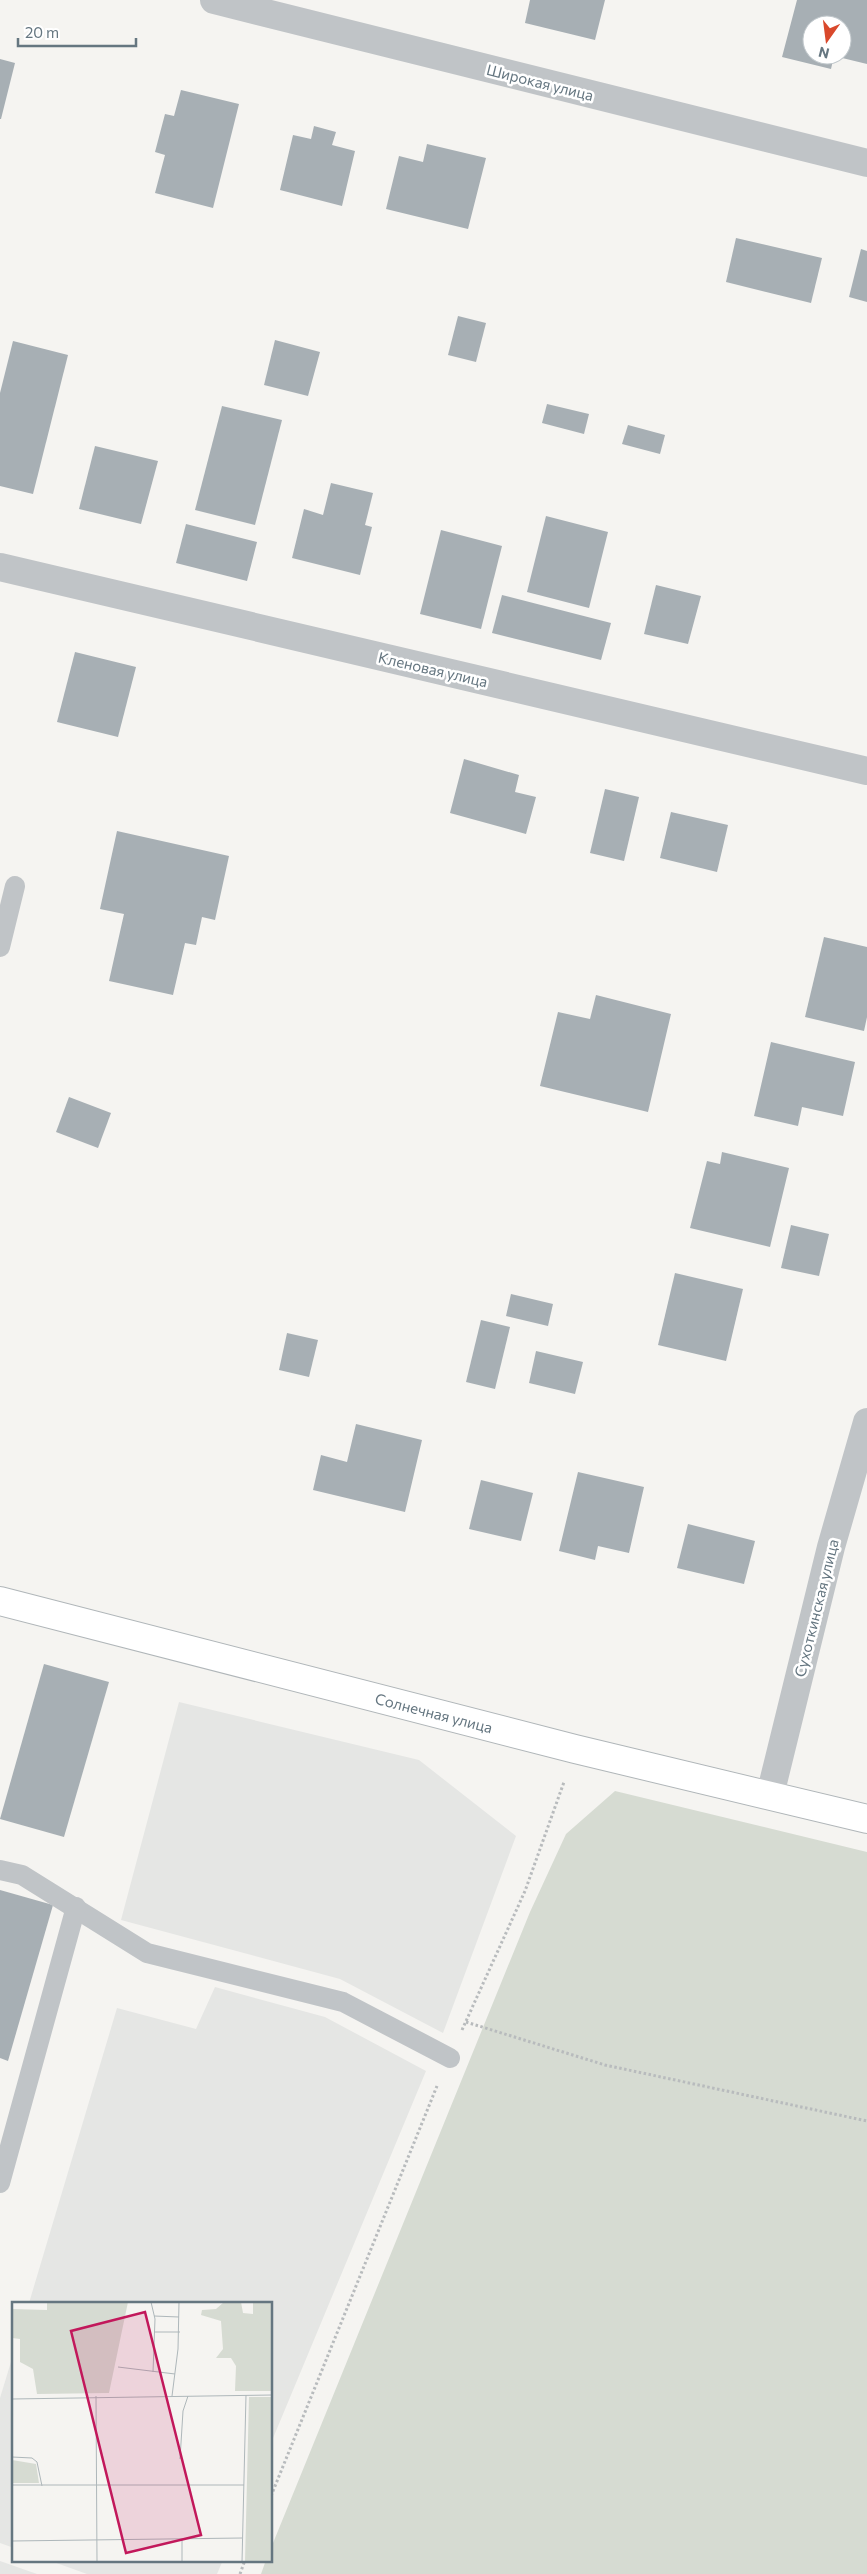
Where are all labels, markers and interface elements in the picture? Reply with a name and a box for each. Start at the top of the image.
scale bar [18,15,135,47]
north arrow [802,15,852,65]
text: 20 m [25,23,59,41]
text: N [817,44,831,63]
street label: Широкая улица [485,60,595,104]
street label: Кленовая улица [377,648,489,690]
street label: Сухоткинская улица [790,1537,842,1679]
street label: Солнечная улица [373,1689,494,1736]
inset map [12,2302,272,2562]

